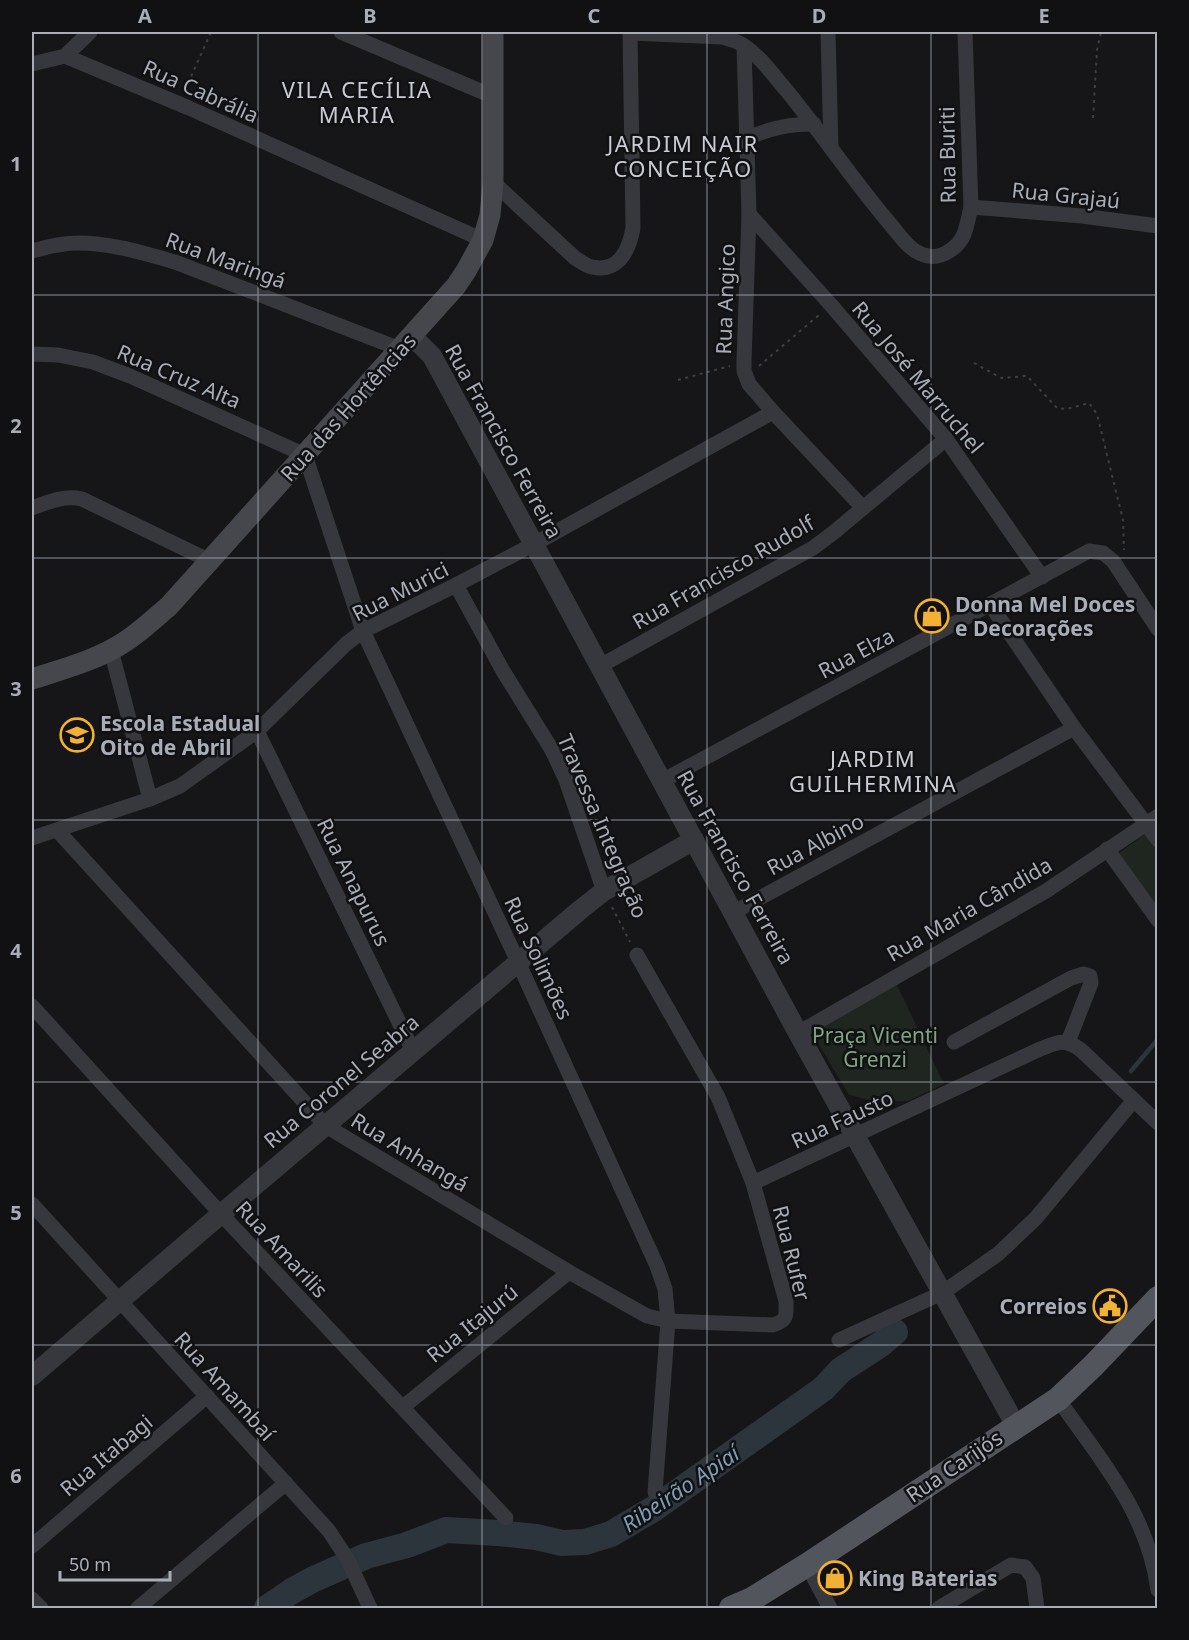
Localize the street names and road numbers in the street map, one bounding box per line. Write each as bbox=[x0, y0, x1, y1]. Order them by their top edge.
street label: Rua Cabrália bbox=[139, 53, 263, 129]
street label: Rua Buriti bbox=[932, 106, 962, 204]
street label: Rua Grajaú bbox=[1010, 175, 1122, 215]
street label: Rua Maringá bbox=[162, 225, 290, 295]
street label: Rua Angico bbox=[709, 243, 741, 355]
street label: Rua José Marruchel bbox=[846, 295, 990, 459]
street label: Rua das Hortências bbox=[274, 327, 422, 487]
street label: Rua Cruz Alta bbox=[113, 337, 245, 415]
street label: Rua Francisco Ferreira bbox=[439, 339, 569, 543]
street label: Rua Francisco Rudolf bbox=[627, 508, 820, 635]
street label: Rua Murici bbox=[347, 555, 453, 627]
street label: Rua Elza bbox=[813, 621, 899, 685]
street label: Travessa Integração bbox=[552, 730, 654, 922]
street label: Rua Francisco Ferreira bbox=[671, 765, 801, 969]
street label: Rua Albino bbox=[762, 807, 868, 881]
street label: Rua Anapurus bbox=[311, 813, 397, 951]
street label: Rua Maria Cândida bbox=[881, 850, 1057, 968]
street label: Rua Solimões bbox=[498, 892, 580, 1024]
street label: Rua Coronel Seabra bbox=[258, 1008, 424, 1154]
street label: Rua Fausto bbox=[787, 1083, 897, 1155]
street label: Rua Anhangá bbox=[346, 1106, 474, 1198]
street label: Rua Amarilis bbox=[230, 1194, 334, 1304]
street label: Rua Rufer bbox=[767, 1203, 817, 1304]
street label: Rua Itajurú bbox=[421, 1278, 523, 1368]
street label: Rua Amambaí bbox=[168, 1325, 282, 1447]
street label: Rua Itabagi bbox=[54, 1408, 158, 1502]
street label: Rua Carijós bbox=[900, 1423, 1008, 1509]

